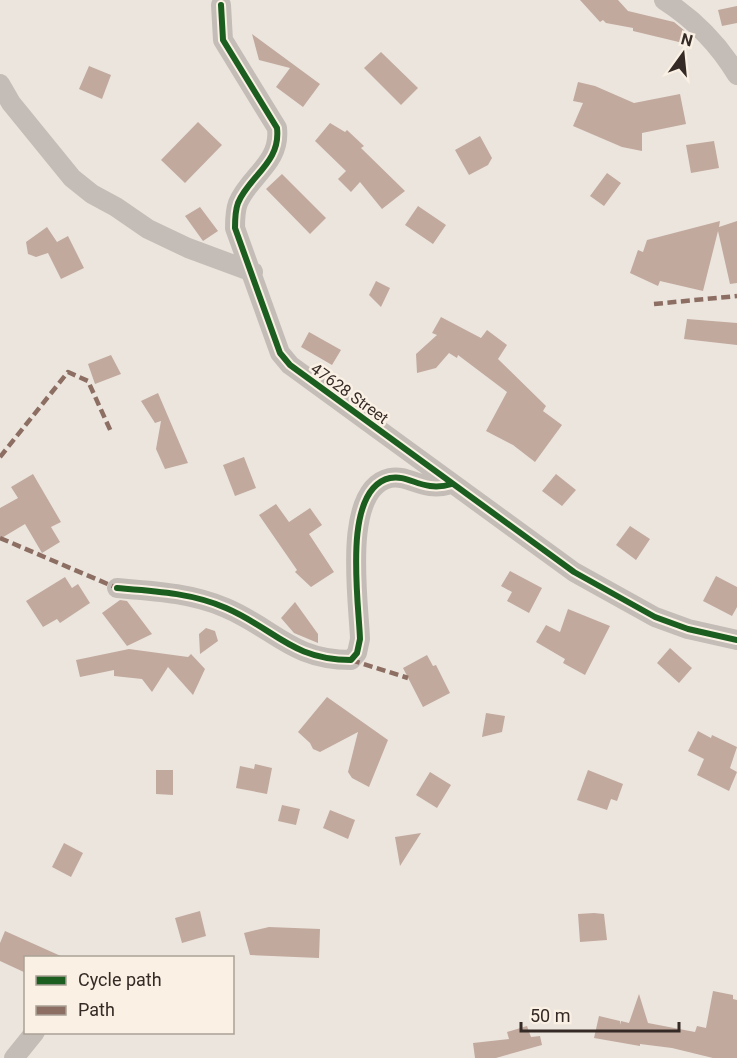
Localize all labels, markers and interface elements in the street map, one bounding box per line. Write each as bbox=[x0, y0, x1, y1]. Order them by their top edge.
north arrow bbox=[653, 24, 713, 84]
text: N bbox=[679, 29, 695, 51]
street label: 47628 Street bbox=[307, 359, 392, 428]
legend bbox=[24, 956, 234, 1034]
text: Cycle path bbox=[78, 969, 162, 990]
scale bar bbox=[521, 995, 678, 1033]
text: Path bbox=[78, 999, 115, 1020]
text: 50 m bbox=[530, 1005, 570, 1026]

